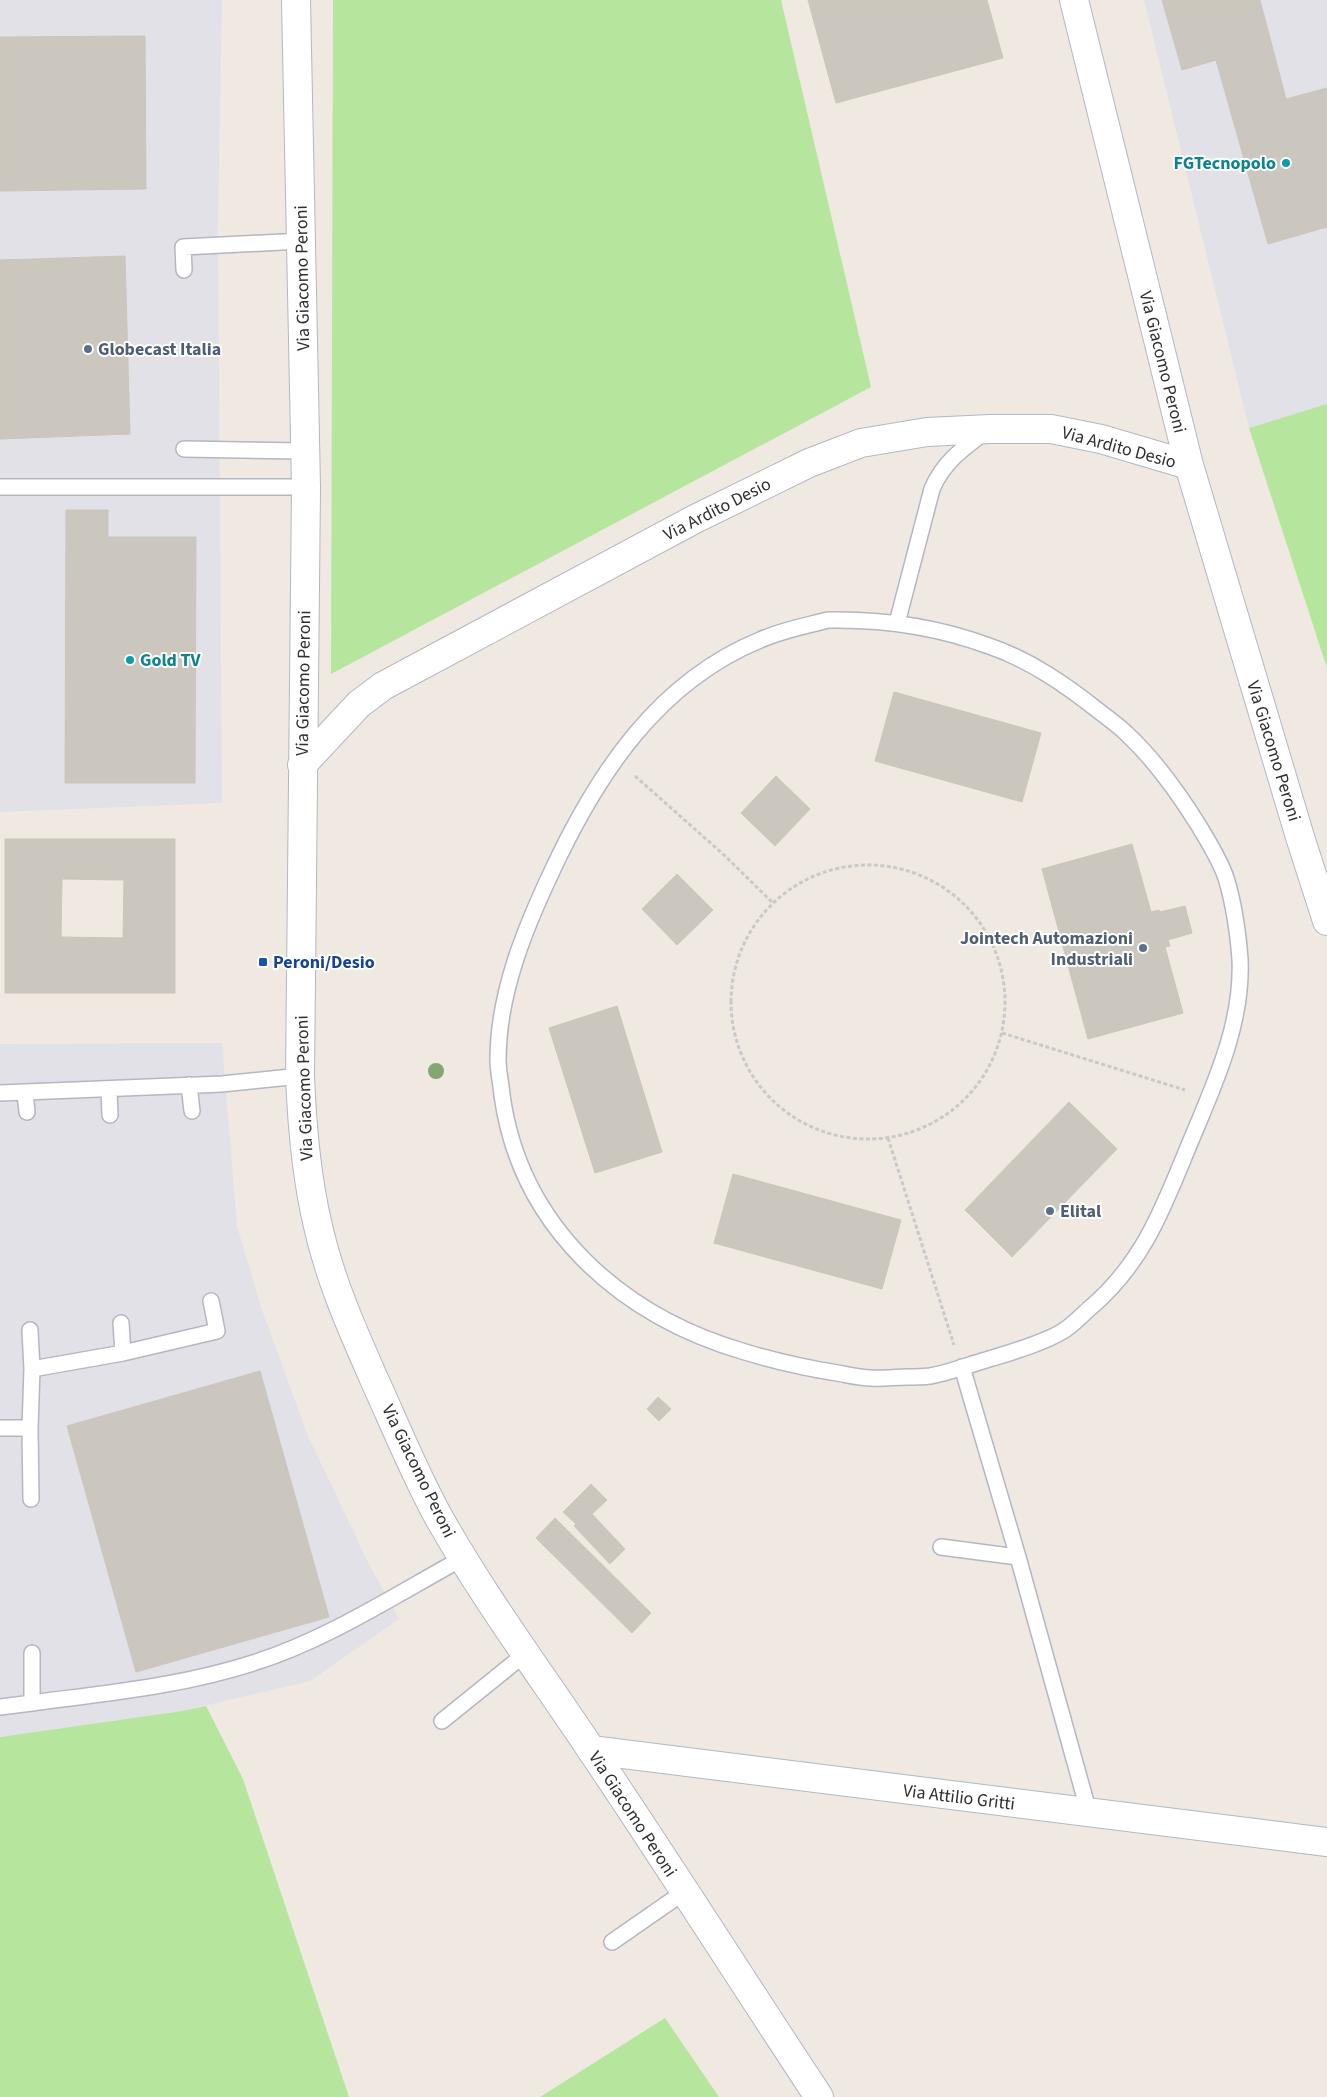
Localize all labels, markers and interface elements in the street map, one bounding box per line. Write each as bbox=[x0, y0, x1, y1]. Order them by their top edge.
place label: FGTecnopolo bbox=[1174, 151, 1276, 176]
marker: FGTecnopolo bbox=[1280, 157, 1292, 169]
street label: Via Giacomo Peroni bbox=[289, 205, 316, 351]
street label: Via Giacomo Peroni bbox=[1133, 288, 1192, 436]
place label: Globecast Italia bbox=[98, 337, 221, 362]
marker: Globecast Italia bbox=[82, 343, 94, 355]
street label: Via Ardito Desio bbox=[1059, 420, 1179, 475]
street label: Via Ardito Desio bbox=[659, 472, 775, 547]
street label: Via Giacomo Peroni bbox=[290, 610, 317, 756]
place label: Gold TV bbox=[140, 648, 202, 673]
marker: Gold TV bbox=[124, 654, 136, 666]
street label: Via Giacomo Peroni bbox=[1240, 678, 1307, 824]
place label: Jointech Automazioni Industriali bbox=[960, 926, 1133, 972]
marker: Jointech Automazioni Industriali bbox=[1137, 942, 1149, 954]
place label: Peroni/Desio bbox=[273, 950, 375, 975]
marker: Peroni/Desio bbox=[257, 956, 269, 968]
street label: Via Giacomo Peroni bbox=[289, 1015, 320, 1161]
place label: Elital bbox=[1060, 1199, 1101, 1224]
marker: Elital bbox=[1044, 1205, 1056, 1217]
street label: Via Giacomo Peroni bbox=[375, 1400, 462, 1542]
street label: Via Giacomo Peroni bbox=[582, 1746, 683, 1882]
street label: Via Attilio Gritti bbox=[902, 1778, 1016, 1817]

